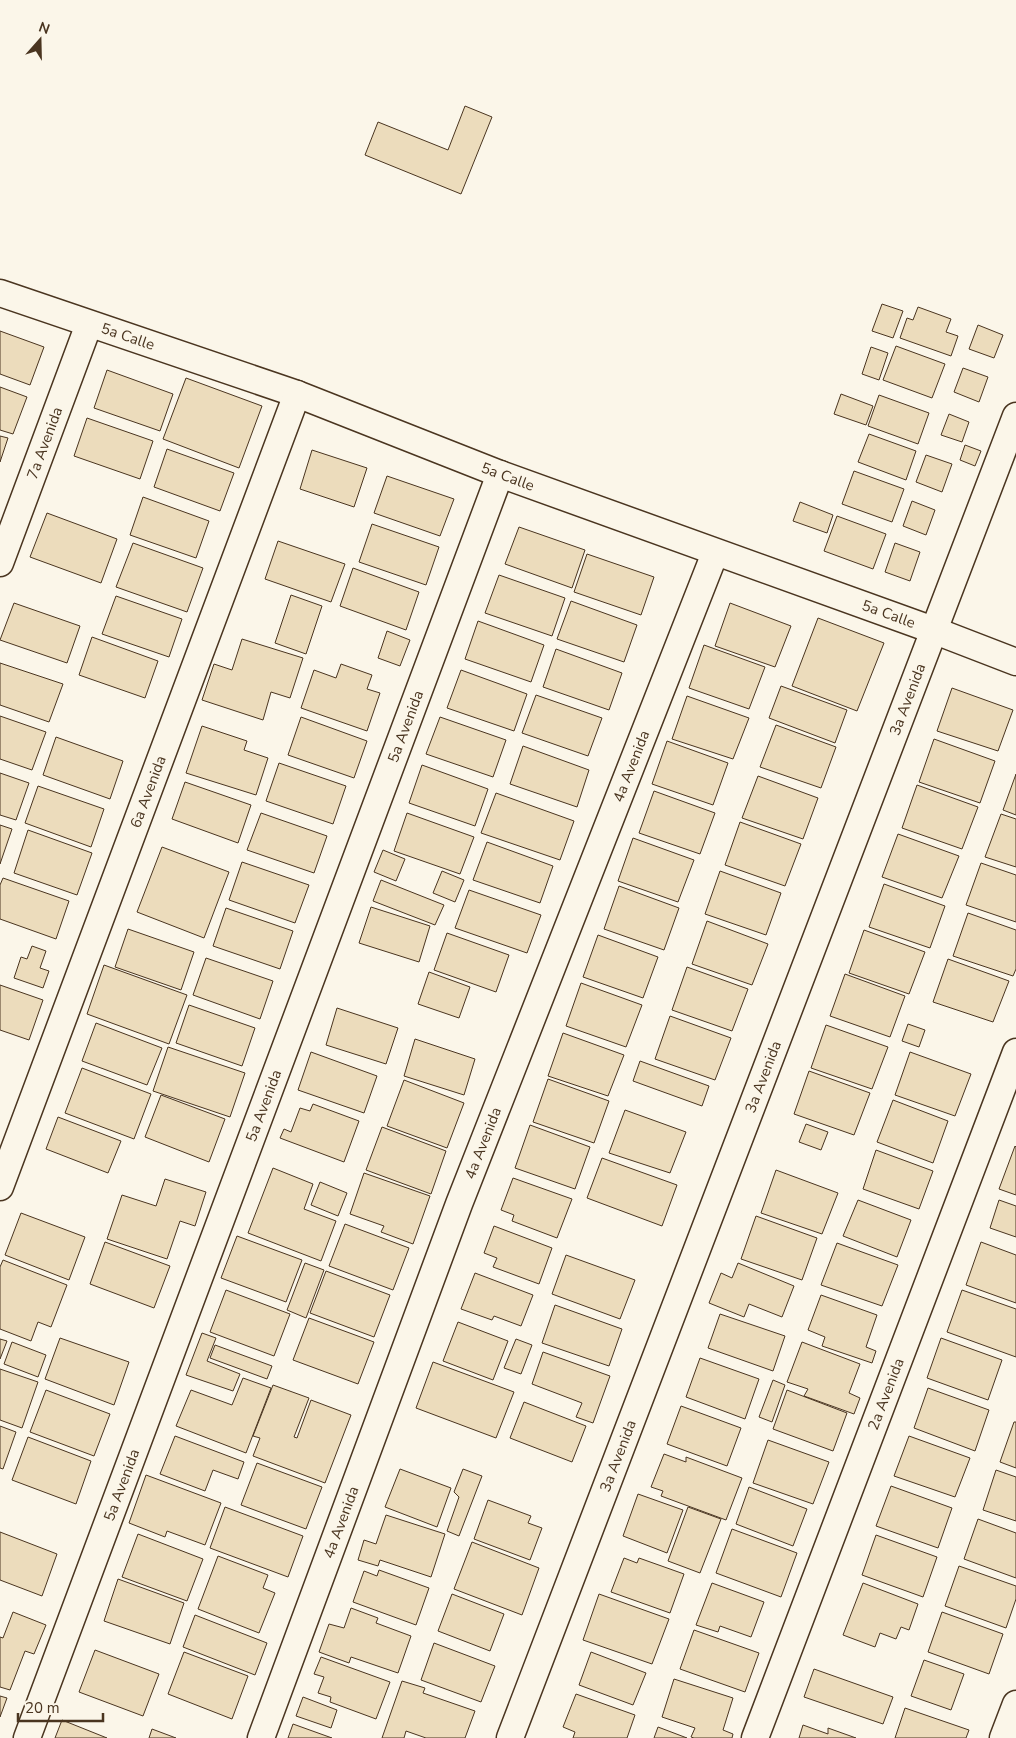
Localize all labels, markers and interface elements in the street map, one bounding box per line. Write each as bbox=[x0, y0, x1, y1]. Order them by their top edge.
north arrow bbox=[15, 15, 65, 65]
text: N bbox=[36, 18, 52, 39]
street label: 5a Calle bbox=[98, 318, 157, 355]
street label: 7a Avenida bbox=[22, 404, 67, 482]
street label: 5a Calle bbox=[478, 458, 537, 496]
street label: 5a Calle bbox=[859, 595, 918, 633]
street label: 3a Avenida bbox=[885, 661, 930, 738]
street label: 5a Avenida bbox=[383, 688, 428, 765]
street label: 4a Avenida bbox=[608, 727, 654, 805]
street label: 6a Avenida bbox=[125, 753, 171, 831]
street label: 3a Avenida bbox=[740, 1038, 786, 1116]
street label: 5a Avenida bbox=[241, 1067, 286, 1145]
street label: 4a Avenida bbox=[460, 1104, 506, 1182]
street label: 2a Avenida bbox=[863, 1355, 909, 1433]
street label: 3a Avenida bbox=[595, 1417, 641, 1495]
street label: 5a Avenida bbox=[99, 1446, 144, 1524]
street label: 4a Avenida bbox=[318, 1483, 363, 1561]
scale bar bbox=[18, 1690, 102, 1722]
text: 20 m bbox=[25, 1698, 60, 1718]

